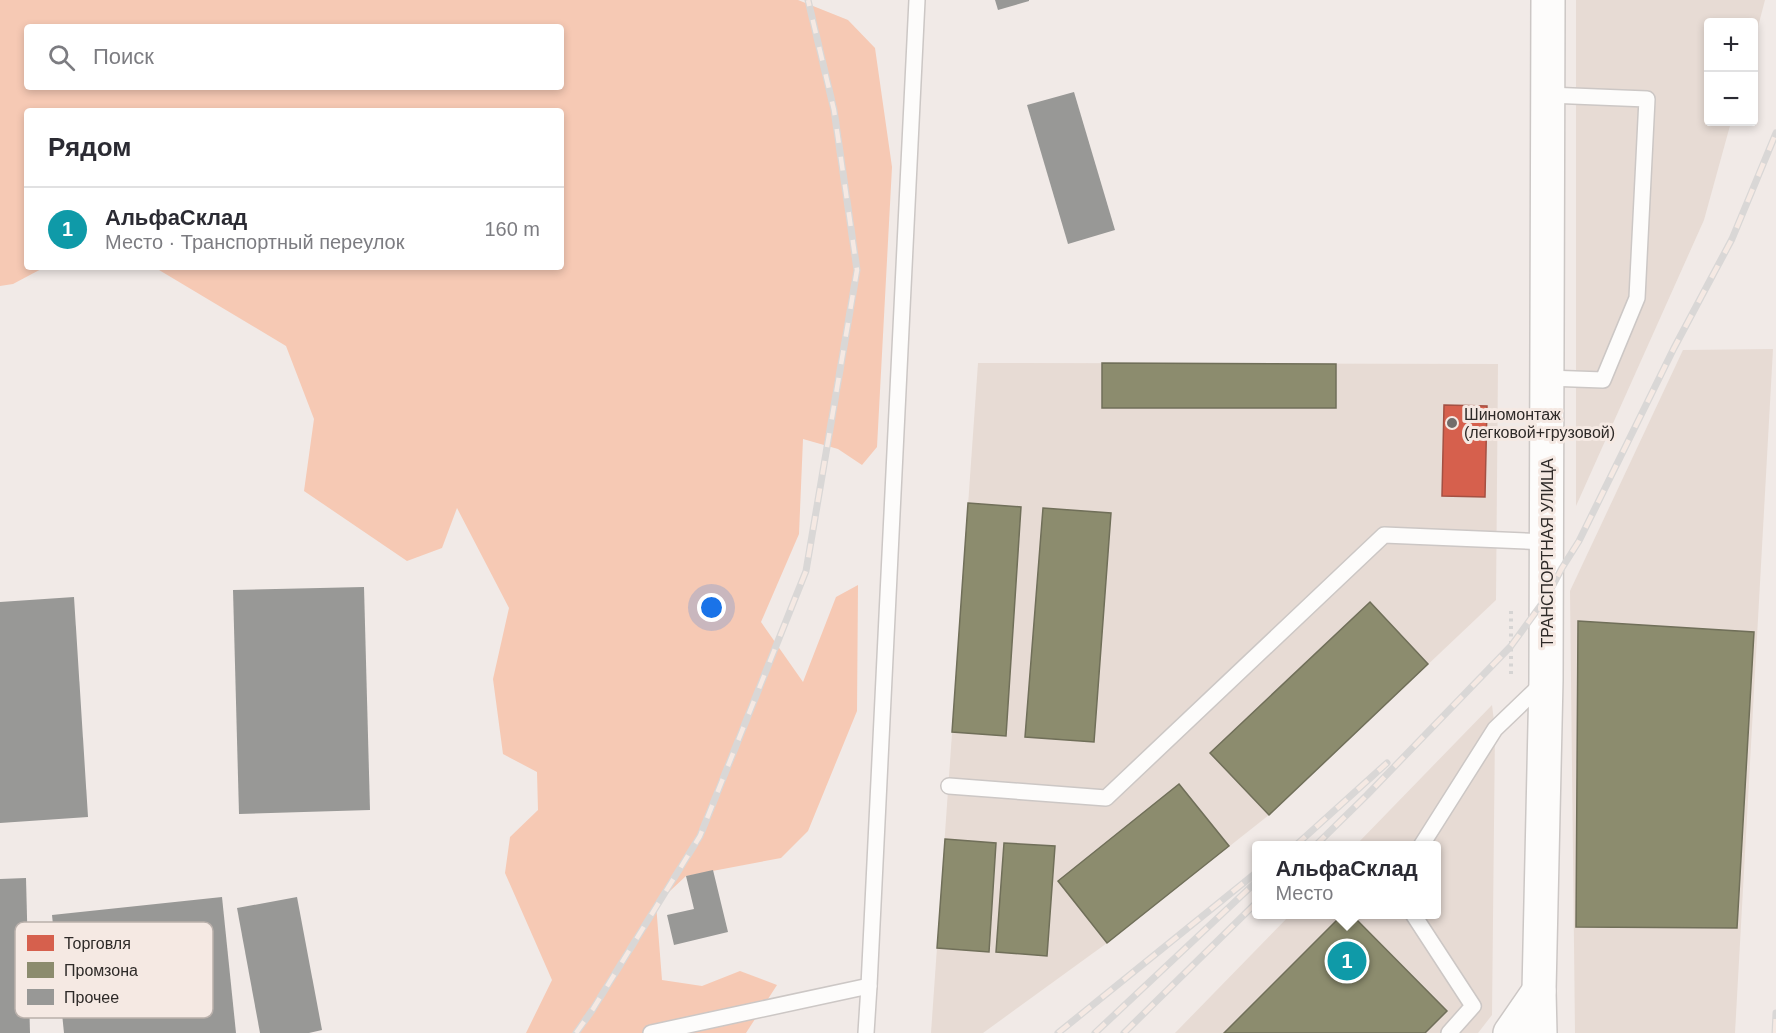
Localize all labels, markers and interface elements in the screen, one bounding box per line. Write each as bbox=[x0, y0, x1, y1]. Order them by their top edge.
map controls bbox=[1704, 18, 1758, 126]
button: + bbox=[1704, 18, 1758, 72]
search box bbox=[24, 24, 564, 90]
icon: search bbox=[45, 41, 78, 74]
text: Поиск bbox=[93, 44, 154, 69]
button: − bbox=[1704, 72, 1758, 126]
text: Рядом bbox=[48, 132, 131, 162]
text: АльфаСклад bbox=[105, 205, 247, 230]
text: 1 bbox=[62, 218, 73, 240]
text: 160 m bbox=[484, 218, 540, 240]
text: Место · Транспортный переулок bbox=[105, 231, 404, 253]
place label: Шиномонтаж (легковой+грузовой) bbox=[1464, 406, 1615, 441]
marker: Шиномонтаж (легковой+грузовой) bbox=[1445, 416, 1459, 430]
street label: ТРАНСПОРТНАЯ УЛИЦА bbox=[1539, 458, 1556, 648]
your location bbox=[697, 593, 726, 622]
popup bbox=[1252, 841, 1441, 919]
text: АльфаСклад bbox=[1275, 856, 1418, 881]
text: Место bbox=[1275, 882, 1333, 904]
legend bbox=[15, 922, 213, 1018]
text: Торговля bbox=[64, 935, 131, 952]
pin: 1 bbox=[1328, 938, 1366, 984]
text: Промзона bbox=[64, 962, 138, 979]
text: Прочее bbox=[64, 989, 119, 1006]

